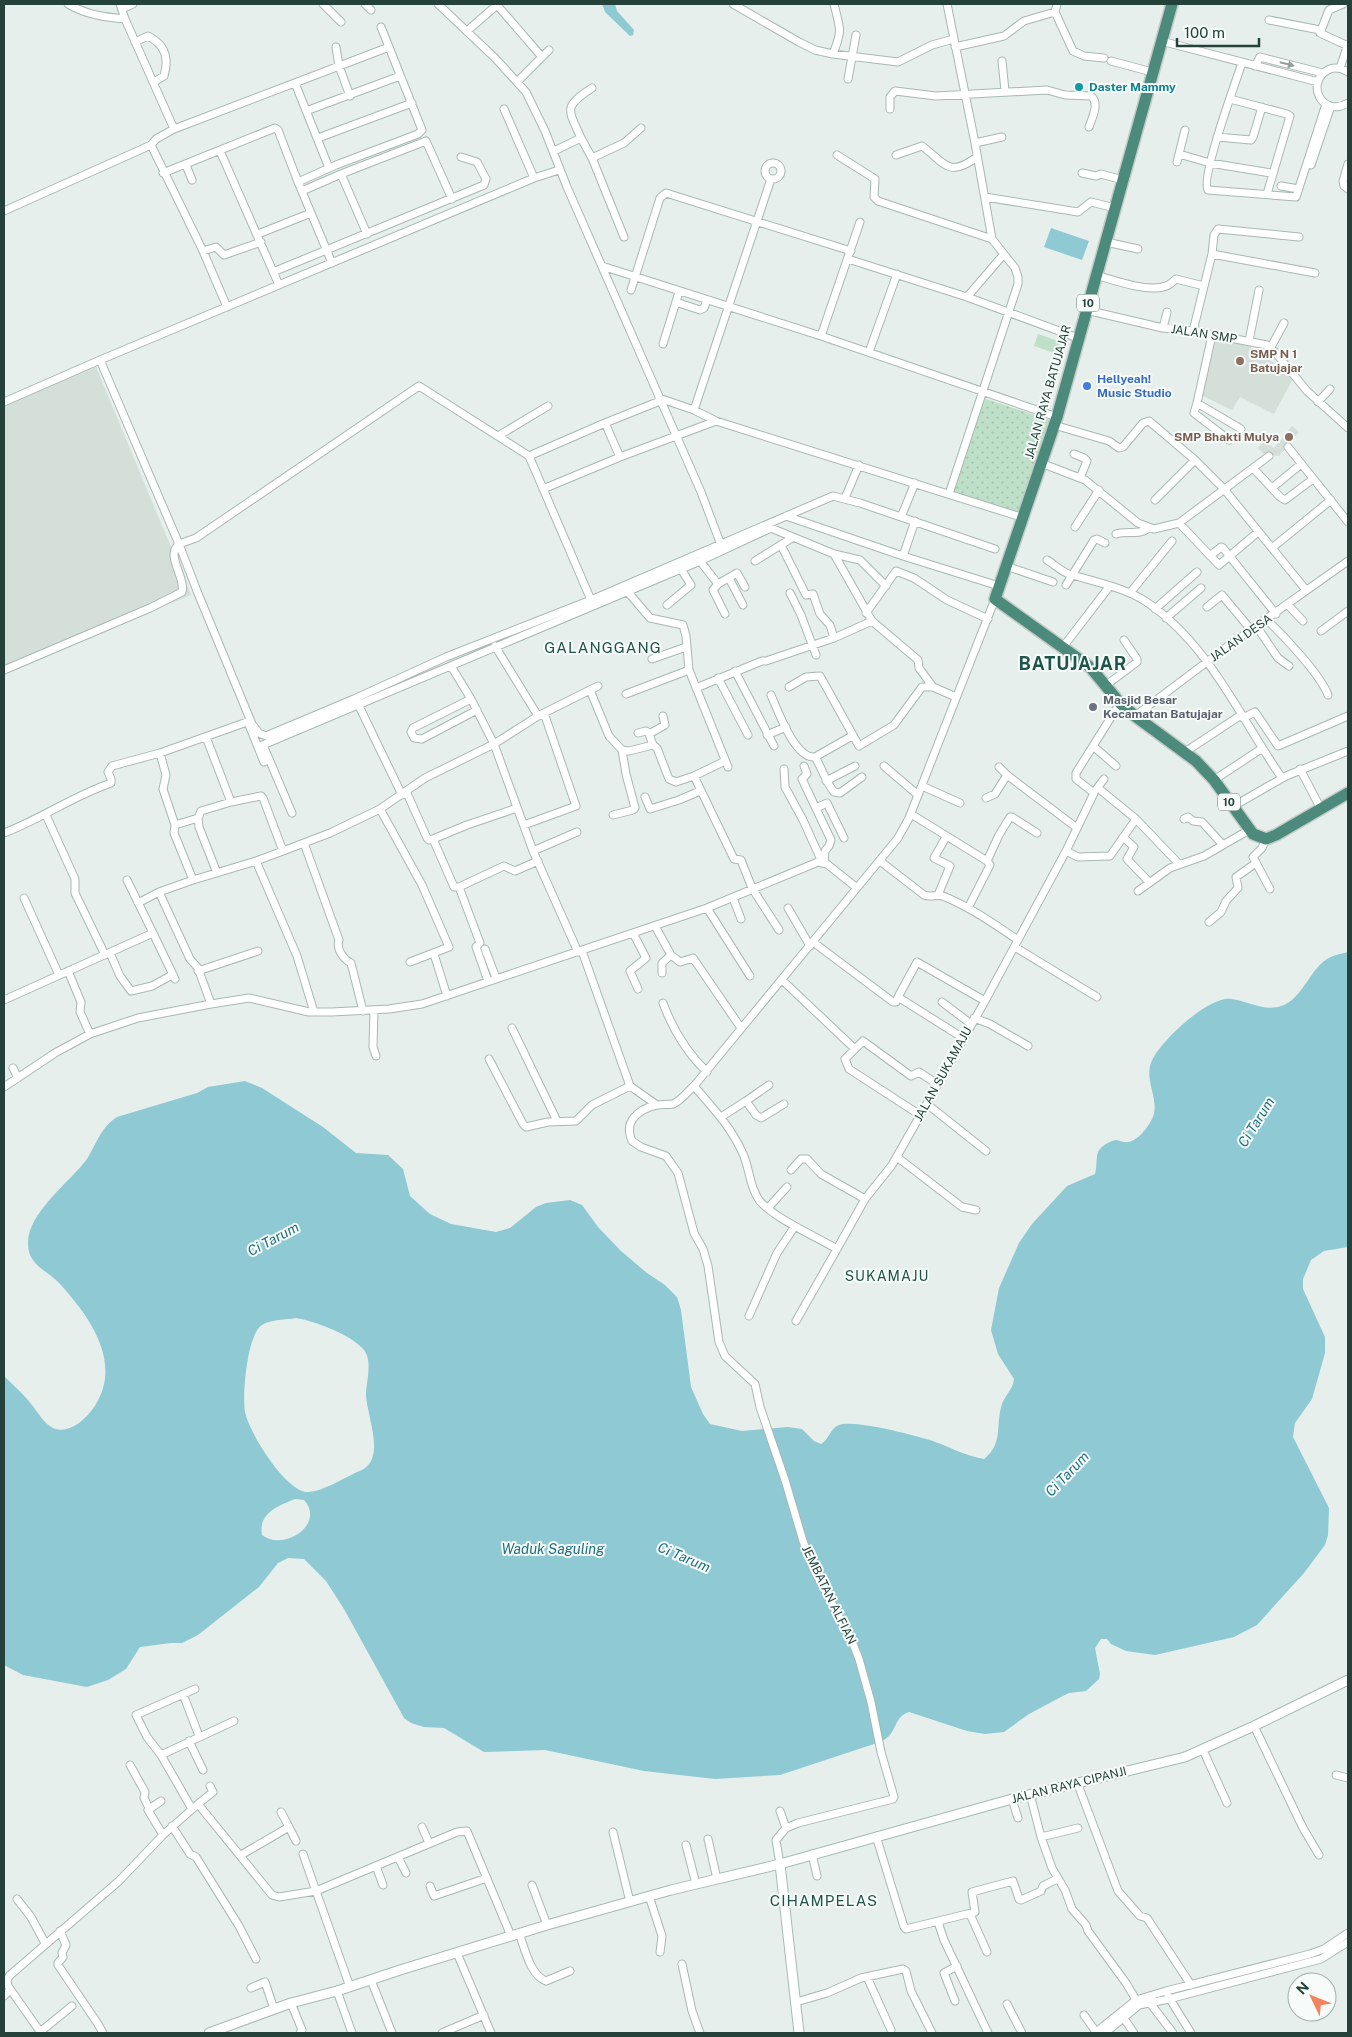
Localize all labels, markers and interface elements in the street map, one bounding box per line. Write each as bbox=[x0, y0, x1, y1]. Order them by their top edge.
scale bar bbox=[1177, 15, 1260, 47]
text: 100 m bbox=[1184, 24, 1225, 41]
one-way arrow bbox=[1279, 60, 1294, 68]
place label: Daster Mammy bbox=[1089, 80, 1176, 94]
marker: Daster Mammy bbox=[1073, 81, 1085, 93]
road number: 10 bbox=[1077, 294, 1099, 312]
street label: JALAN SMP bbox=[1170, 322, 1238, 346]
street label: JALAN RAYA BATUJAJAR bbox=[1022, 323, 1074, 461]
place label: SMP N 1 Batujajar bbox=[1250, 347, 1302, 375]
marker: SMP N 1 Batujajar bbox=[1234, 355, 1246, 367]
place label: Hellyeah! Music Studio bbox=[1097, 372, 1172, 400]
marker: Hellyeah! Music Studio bbox=[1081, 380, 1093, 392]
place label: SMP Bhakti Mulya bbox=[1174, 430, 1279, 444]
marker: SMP Bhakti Mulya bbox=[1283, 431, 1295, 443]
street label: JALAN DESA bbox=[1207, 611, 1275, 665]
district label: GALANGGANG bbox=[544, 639, 662, 656]
district label: BATUJAJAR bbox=[1019, 653, 1127, 674]
place label: Masjid Besar Kecamatan Batujajar bbox=[1103, 693, 1223, 721]
marker: Masjid Besar Kecamatan Batujajar bbox=[1087, 701, 1099, 713]
road number: 10 bbox=[1218, 794, 1240, 810]
street label: JALAN SUKAMAJU bbox=[911, 1024, 975, 1124]
water label: Ci Tarum bbox=[1234, 1094, 1278, 1150]
water label: Ci Tarum bbox=[245, 1219, 301, 1259]
district label: SUKAMAJU bbox=[845, 1268, 929, 1284]
water label: Ci Tarum bbox=[1042, 1448, 1092, 1500]
water label: Ci Tarum bbox=[655, 1539, 713, 1575]
water label: Waduk Saguling bbox=[502, 1541, 605, 1557]
street label: JEMBATAN ALFIAN bbox=[799, 1543, 859, 1647]
street label: JALAN RAYA CIPANJI bbox=[1010, 1764, 1128, 1806]
district label: CIHAMPELAS bbox=[770, 1892, 878, 1909]
north arrow bbox=[1287, 1972, 1337, 2022]
text: N bbox=[1293, 1979, 1312, 1998]

